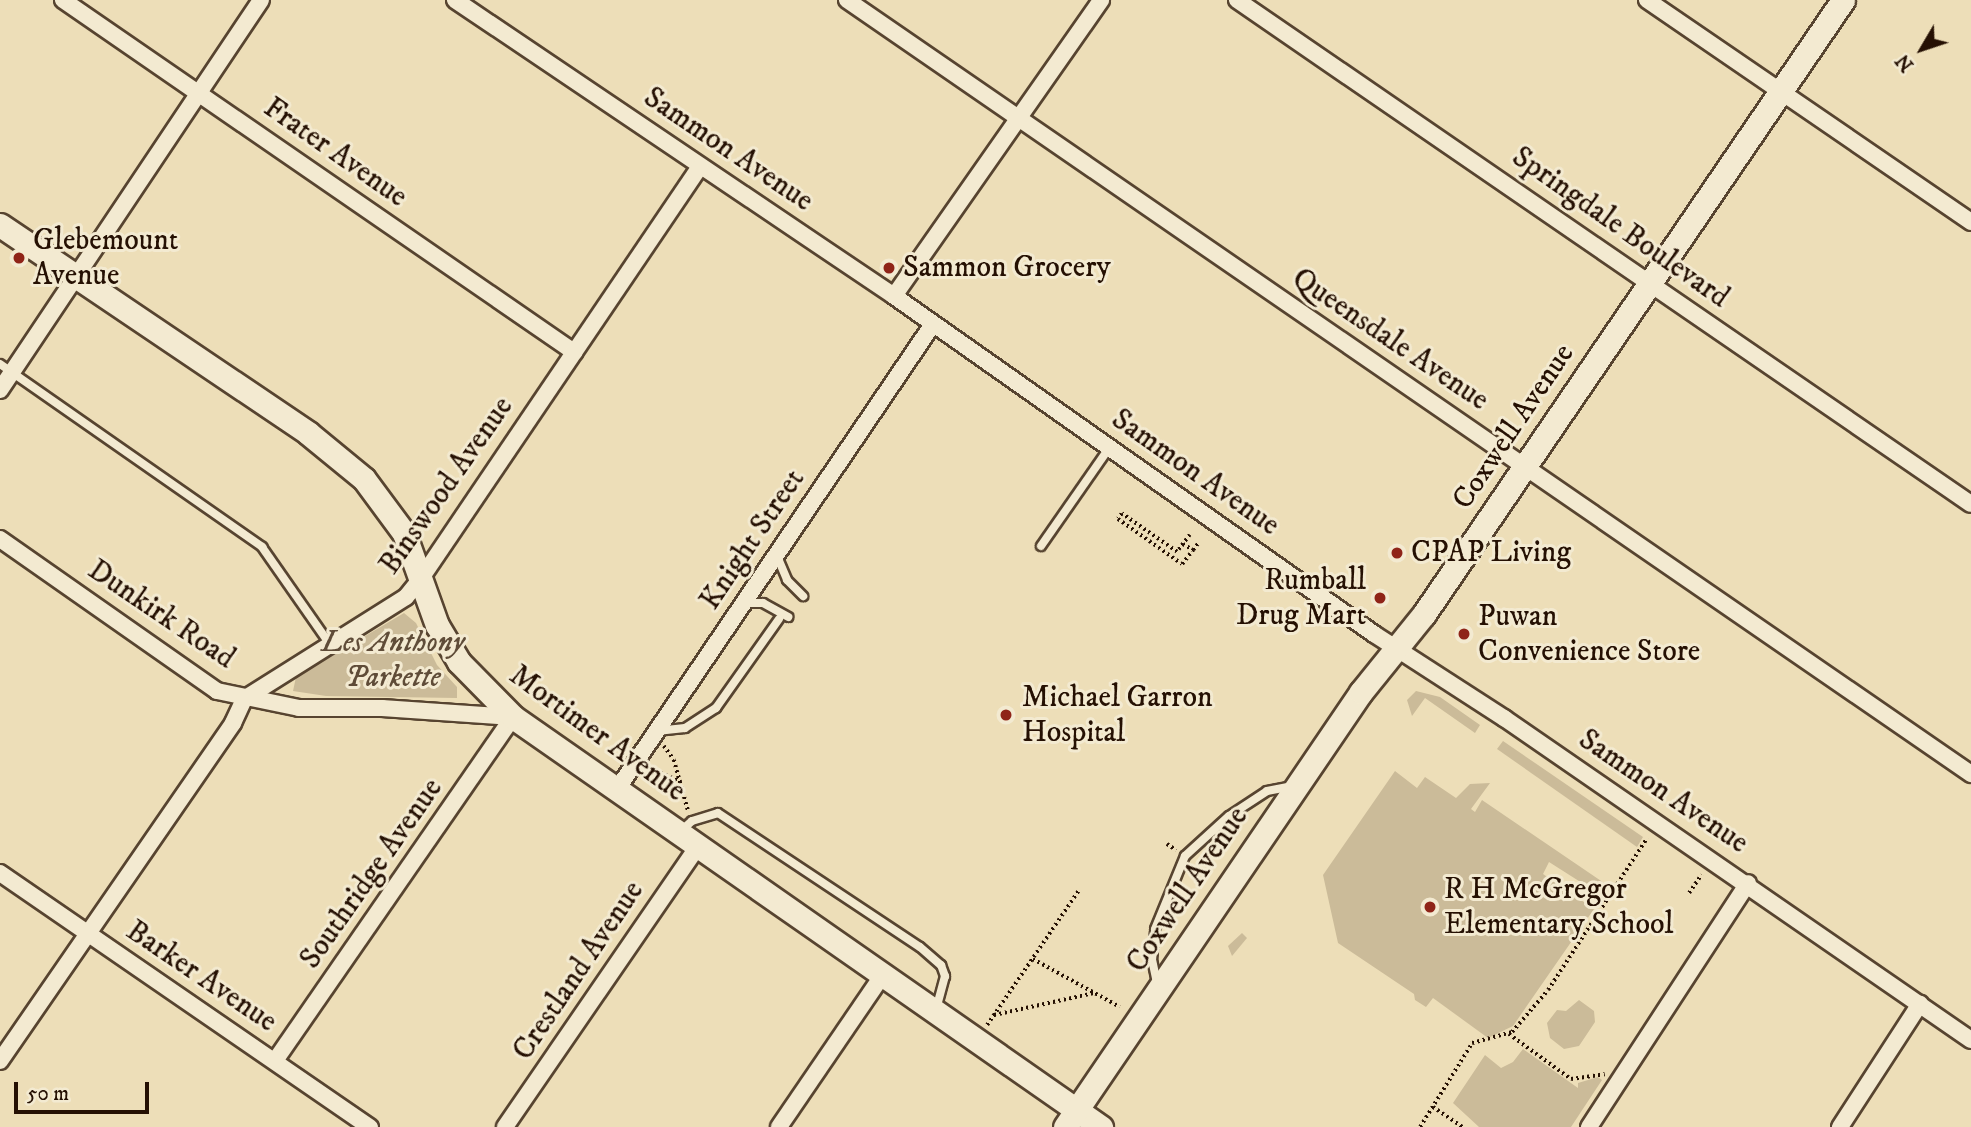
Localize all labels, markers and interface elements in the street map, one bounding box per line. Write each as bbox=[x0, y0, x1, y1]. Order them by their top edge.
north arrow bbox=[1887, 14, 1957, 84]
text: N bbox=[1891, 49, 1919, 76]
street label: Sammon Avenue bbox=[636, 80, 820, 220]
street label: Frater Avenue bbox=[256, 90, 414, 216]
street label: Springdale Boulevard bbox=[1505, 140, 1735, 316]
place label: Glebemount Avenue bbox=[33, 223, 178, 294]
marker: Glebemount Avenue bbox=[11, 250, 27, 266]
place label: Sammon Grocery bbox=[903, 250, 1111, 286]
marker: Sammon Grocery bbox=[881, 260, 897, 276]
street label: Queensdale Avenue bbox=[1285, 261, 1495, 419]
street label: Coxwell Avenue bbox=[1445, 337, 1583, 517]
street label: Binswood Avenue bbox=[372, 390, 522, 582]
street label: Sammon Avenue bbox=[1104, 402, 1286, 544]
street label: Knight Street bbox=[693, 463, 813, 617]
place label: CPAP Living bbox=[1411, 535, 1571, 571]
marker: CPAP Living bbox=[1389, 545, 1405, 561]
street label: Dunkirk Road bbox=[81, 553, 241, 677]
place label: Rumball Drug Mart bbox=[1236, 563, 1366, 634]
marker: Rumball Drug Mart bbox=[1372, 590, 1388, 606]
place label: Puwan Convenience Store bbox=[1478, 599, 1700, 670]
park label: Les Anthony Parkette bbox=[321, 625, 465, 696]
marker: Puwan Convenience Store bbox=[1456, 626, 1472, 642]
street label: Mortimer Avenue bbox=[502, 658, 692, 810]
place label: Michael Garron Hospital bbox=[1022, 680, 1213, 750]
marker: Michael Garron Hospital bbox=[996, 705, 1016, 725]
street label: Sammon Avenue bbox=[1571, 722, 1755, 862]
street label: Southridge Avenue bbox=[293, 772, 451, 976]
street label: Coxwell Avenue bbox=[1119, 800, 1257, 980]
place label: R H McGregor Elementary School bbox=[1444, 872, 1673, 942]
street label: Crestland Avenue bbox=[506, 875, 652, 1067]
marker: R H McGregor Elementary School bbox=[1422, 899, 1438, 915]
street label: Barker Avenue bbox=[119, 913, 283, 1041]
scale bar bbox=[18, 1068, 152, 1112]
text: 50 m bbox=[27, 1081, 69, 1107]

